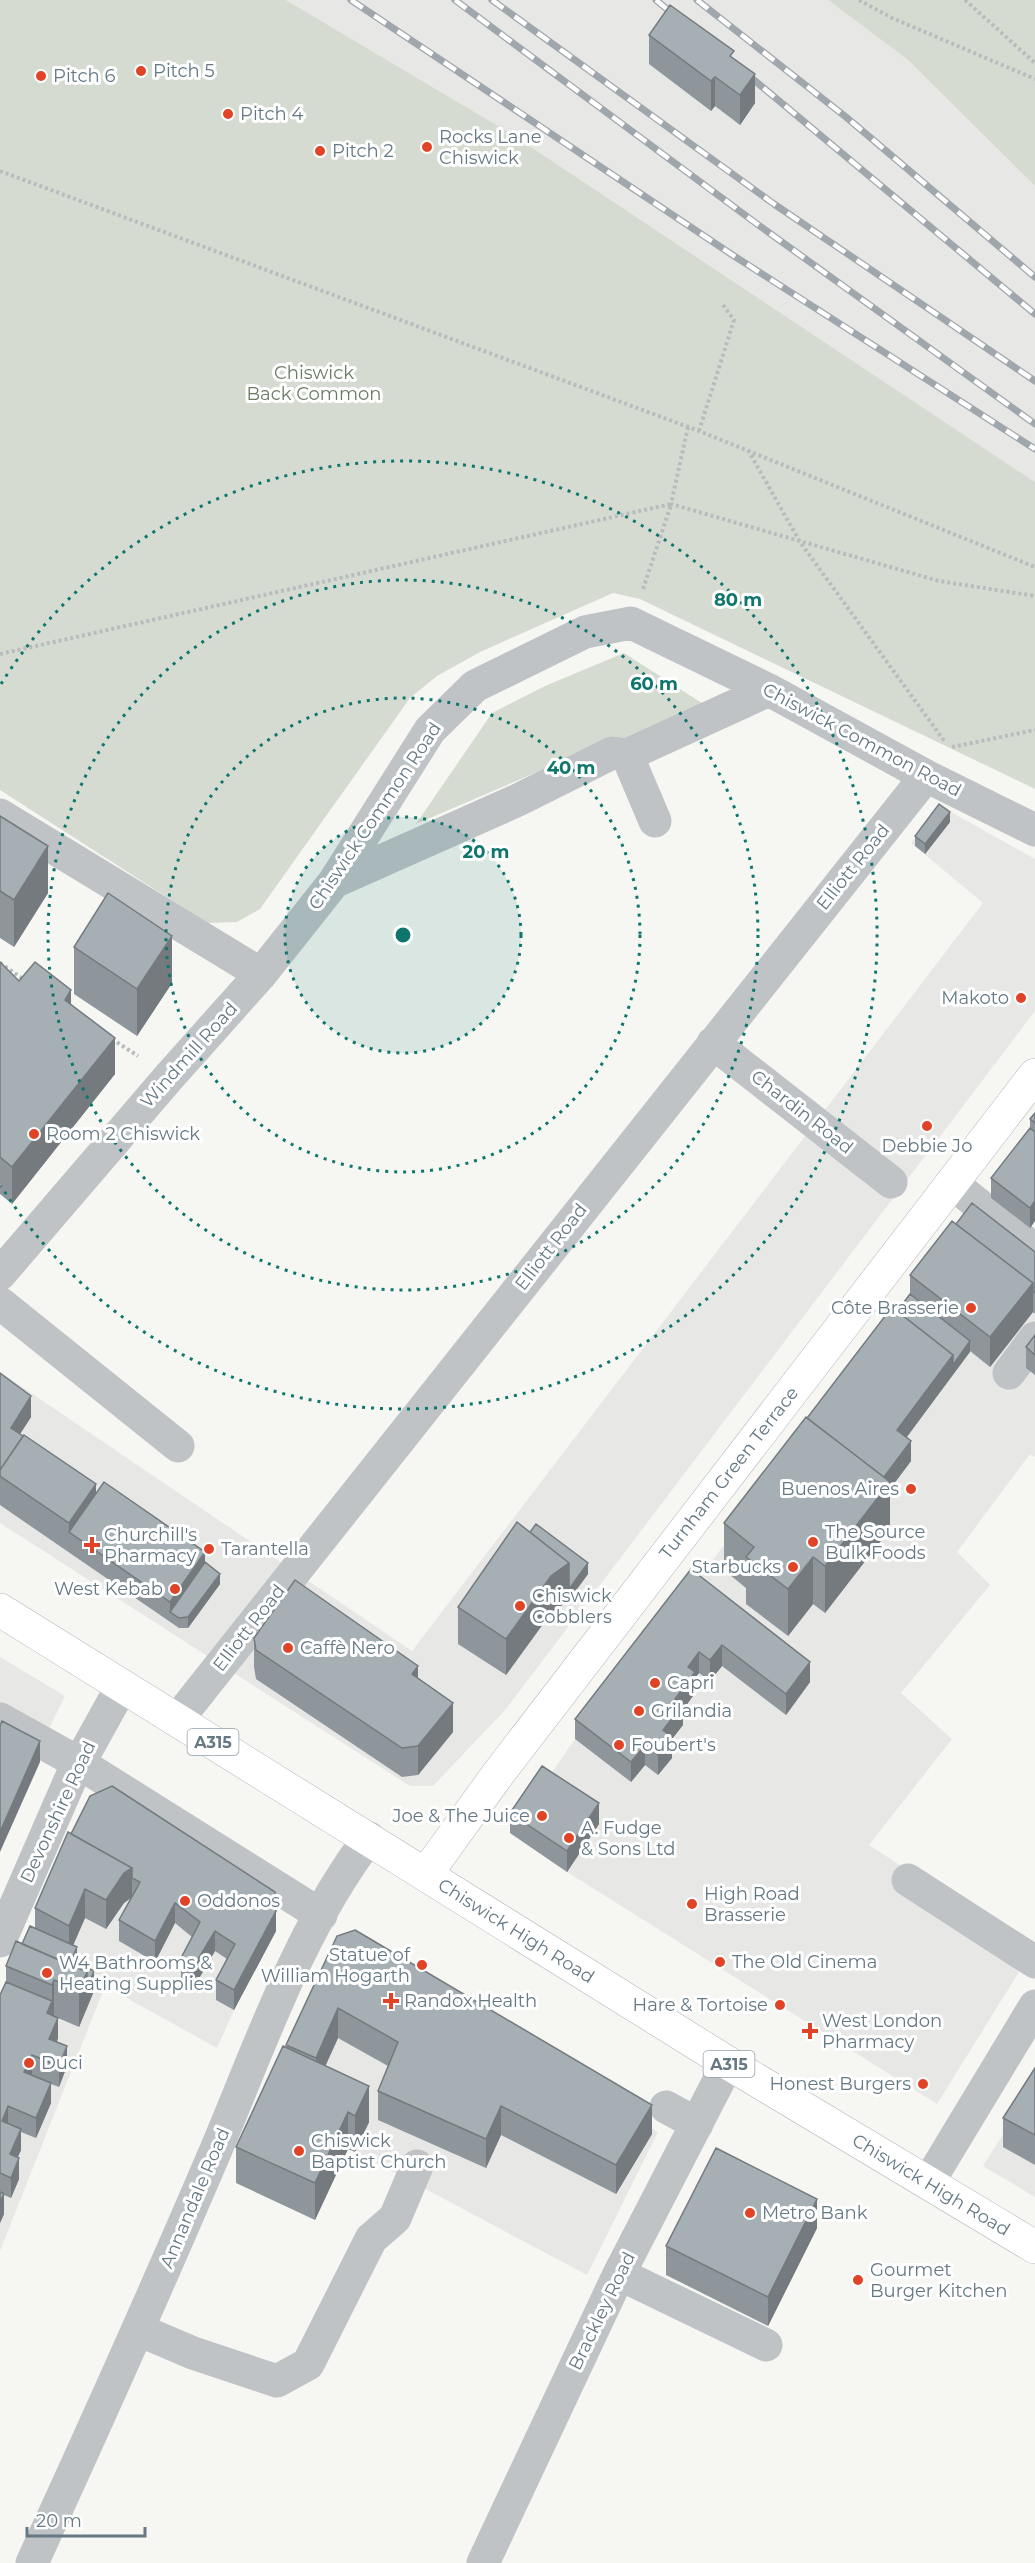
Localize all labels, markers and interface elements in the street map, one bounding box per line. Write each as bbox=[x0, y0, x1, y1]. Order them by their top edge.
place label: Pitch 5 bbox=[153, 60, 215, 82]
marker: Pitch 5 bbox=[134, 64, 148, 78]
place label: Pitch 6 bbox=[53, 65, 115, 87]
marker: Pitch 6 bbox=[34, 69, 48, 83]
place label: Pitch 4 bbox=[240, 103, 303, 125]
marker: Pitch 4 bbox=[221, 107, 235, 121]
place label: Rocks Lane Chiswick bbox=[439, 126, 542, 169]
place label: Pitch 2 bbox=[332, 140, 394, 162]
marker: Rocks Lane Chiswick bbox=[420, 140, 434, 154]
marker: Pitch 2 bbox=[313, 144, 327, 158]
park label: Chiswick Back Common bbox=[247, 362, 381, 405]
text: 80 m bbox=[714, 589, 762, 611]
text: 60 m bbox=[630, 673, 678, 695]
street label: Chiswick Common Road bbox=[759, 678, 965, 802]
street label: Chiswick Common Road bbox=[304, 718, 446, 914]
text: 40 m bbox=[547, 757, 595, 779]
street label: Elliott Road bbox=[812, 820, 894, 914]
text: 20 m bbox=[463, 841, 509, 863]
centre of rings bbox=[393, 925, 413, 945]
place label: Makoto bbox=[941, 987, 1009, 1009]
marker: Makoto bbox=[1014, 991, 1028, 1005]
street label: Windmill Road bbox=[136, 998, 242, 1112]
street label: Chardin Road bbox=[747, 1065, 857, 1159]
marker: Debbie Jo bbox=[920, 1119, 934, 1133]
place label: Room 2 Chiswick bbox=[46, 1123, 200, 1145]
marker: Room 2 Chiswick bbox=[27, 1127, 41, 1141]
place label: Debbie Jo bbox=[882, 1135, 972, 1157]
street label: Elliott Road bbox=[510, 1199, 592, 1295]
place label: Côte Brasserie bbox=[831, 1297, 959, 1319]
marker: Côte Brasserie bbox=[964, 1301, 978, 1315]
street label: Turnham Green Terrace bbox=[655, 1382, 803, 1564]
place label: Buenos Aires bbox=[781, 1478, 899, 1500]
marker: Buenos Aires bbox=[904, 1482, 918, 1496]
place label: The Source Bulk Foods bbox=[825, 1521, 926, 1564]
place label: Churchill's Pharmacy bbox=[104, 1524, 197, 1567]
marker: The Source Bulk Foods bbox=[806, 1535, 820, 1549]
marker: Churchill's Pharmacy bbox=[85, 1538, 99, 1552]
place label: Tarantella bbox=[221, 1538, 309, 1560]
marker: Tarantella bbox=[202, 1542, 216, 1556]
place label: Starbucks bbox=[692, 1556, 781, 1578]
marker: Starbucks bbox=[786, 1560, 800, 1574]
place label: West Kebab bbox=[54, 1578, 163, 1600]
street label: Elliott Road bbox=[208, 1580, 290, 1676]
marker: West Kebab bbox=[168, 1582, 182, 1596]
place label: Chiswick Cobblers bbox=[532, 1585, 612, 1628]
marker: Chiswick Cobblers bbox=[513, 1599, 527, 1613]
place label: Caffè Nero bbox=[300, 1637, 395, 1659]
marker: Caffè Nero bbox=[281, 1641, 295, 1655]
place label: Capri bbox=[667, 1672, 714, 1694]
marker: Capri bbox=[648, 1676, 662, 1690]
place label: Grilandia bbox=[651, 1700, 732, 1722]
marker: Grilandia bbox=[632, 1704, 646, 1718]
road number: A315 bbox=[188, 1729, 238, 1755]
place label: Foubert's bbox=[631, 1734, 716, 1756]
street label: Devonshire Road bbox=[16, 1738, 100, 1886]
marker: Foubert's bbox=[612, 1738, 626, 1752]
place label: Joe & The Juice bbox=[391, 1805, 530, 1827]
marker: Joe & The Juice bbox=[535, 1809, 549, 1823]
place label: A. Fudge & Sons Ltd bbox=[581, 1817, 675, 1860]
marker: A. Fudge & Sons Ltd bbox=[562, 1831, 576, 1845]
street label: Chiswick High Road bbox=[434, 1874, 598, 1988]
place label: High Road Brasserie bbox=[704, 1883, 800, 1926]
place label: Oddonos bbox=[197, 1890, 280, 1912]
marker: Oddonos bbox=[178, 1894, 192, 1908]
marker: High Road Brasserie bbox=[685, 1897, 699, 1911]
place label: Statue of William Hogarth bbox=[261, 1944, 411, 1987]
place label: The Old Cinema bbox=[732, 1951, 877, 1973]
place label: W4 Bathrooms & Heating Supplies bbox=[59, 1952, 213, 1995]
marker: The Old Cinema bbox=[713, 1955, 727, 1969]
marker: Statue of William Hogarth bbox=[415, 1958, 429, 1972]
marker: W4 Bathrooms & Heating Supplies bbox=[40, 1966, 54, 1980]
place label: Randox Health bbox=[404, 1990, 537, 2012]
marker: Randox Health bbox=[382, 1992, 400, 2010]
place label: Hare & Tortoise bbox=[633, 1994, 768, 2016]
marker: Hare & Tortoise bbox=[773, 1998, 787, 2012]
place label: West London Pharmacy bbox=[822, 2010, 942, 2053]
marker: West London Pharmacy bbox=[803, 2024, 817, 2038]
road number: A315 bbox=[704, 2051, 754, 2077]
place label: Duci bbox=[41, 2052, 83, 2074]
marker: Duci bbox=[22, 2056, 36, 2070]
place label: Honest Burgers bbox=[769, 2073, 911, 2095]
marker: Honest Burgers bbox=[916, 2077, 930, 2091]
street label: Annandale Road bbox=[155, 2124, 235, 2272]
street label: Chiswick High Road bbox=[848, 2129, 1014, 2241]
place label: Chiswick Baptist Church bbox=[311, 2130, 447, 2173]
marker: Chiswick Baptist Church bbox=[292, 2144, 306, 2158]
place label: Metro Bank bbox=[762, 2202, 868, 2224]
marker: Metro Bank bbox=[743, 2206, 757, 2220]
street label: Brackley Road bbox=[564, 2248, 640, 2374]
place label: Gourmet Burger Kitchen bbox=[870, 2259, 1007, 2302]
marker: Gourmet Burger Kitchen bbox=[851, 2273, 865, 2287]
scale bar bbox=[27, 2500, 146, 2538]
text: 20 m bbox=[36, 2510, 82, 2532]

